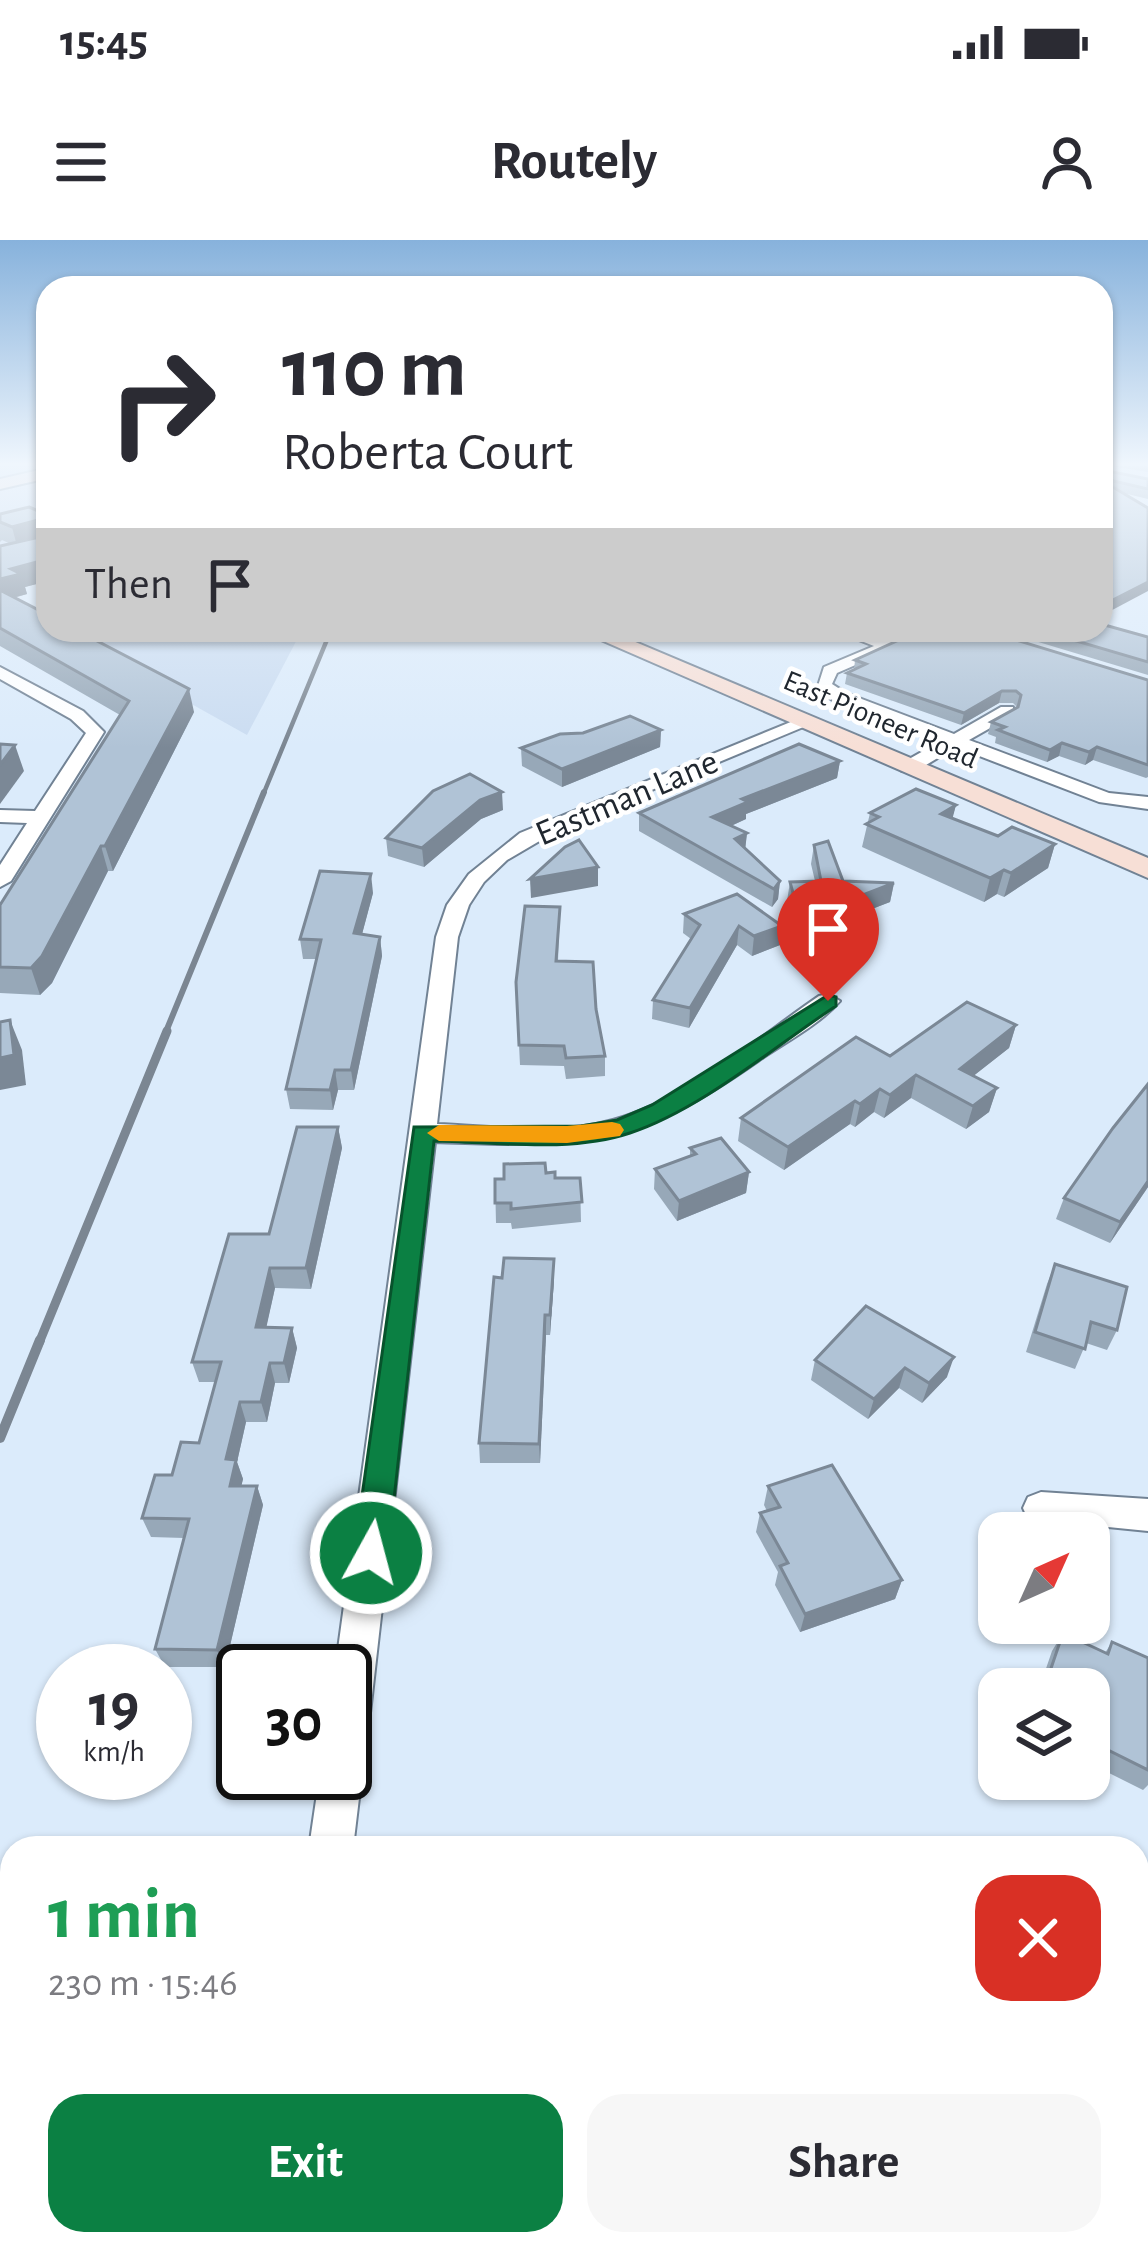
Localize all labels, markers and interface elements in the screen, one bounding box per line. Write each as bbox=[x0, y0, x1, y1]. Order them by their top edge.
text: 15:45 bbox=[60, 19, 148, 64]
icon: menu bbox=[48, 129, 114, 195]
icon: person bbox=[1034, 129, 1100, 195]
text: Routely bbox=[491, 135, 657, 189]
icon: right bbox=[84, 324, 240, 480]
text: 110 m bbox=[282, 328, 467, 412]
text: Roberta Court bbox=[282, 426, 573, 480]
icon: arrive bbox=[197, 552, 263, 618]
text: Then bbox=[84, 562, 173, 607]
street label: East Pioneer Road bbox=[779, 665, 982, 774]
street label: Eastman Lane bbox=[530, 743, 723, 852]
pin bbox=[777, 878, 879, 1001]
icon: arrive bbox=[795, 896, 861, 962]
position arrow bbox=[308, 1490, 434, 1616]
north arrow bbox=[978, 1512, 1110, 1644]
map controls bbox=[978, 1512, 1110, 1800]
speed limit sign: 30 bbox=[216, 1644, 372, 1800]
button: layers bbox=[978, 1668, 1110, 1800]
text: 19 bbox=[89, 1677, 139, 1737]
text: km/h bbox=[83, 1737, 145, 1767]
button: close bbox=[975, 1875, 1101, 2001]
text: 1 min bbox=[48, 1879, 200, 1951]
text: 230 m · 15:46 bbox=[48, 1964, 238, 2003]
button: Exit bbox=[48, 2094, 563, 2232]
button: Share bbox=[587, 2094, 1101, 2232]

